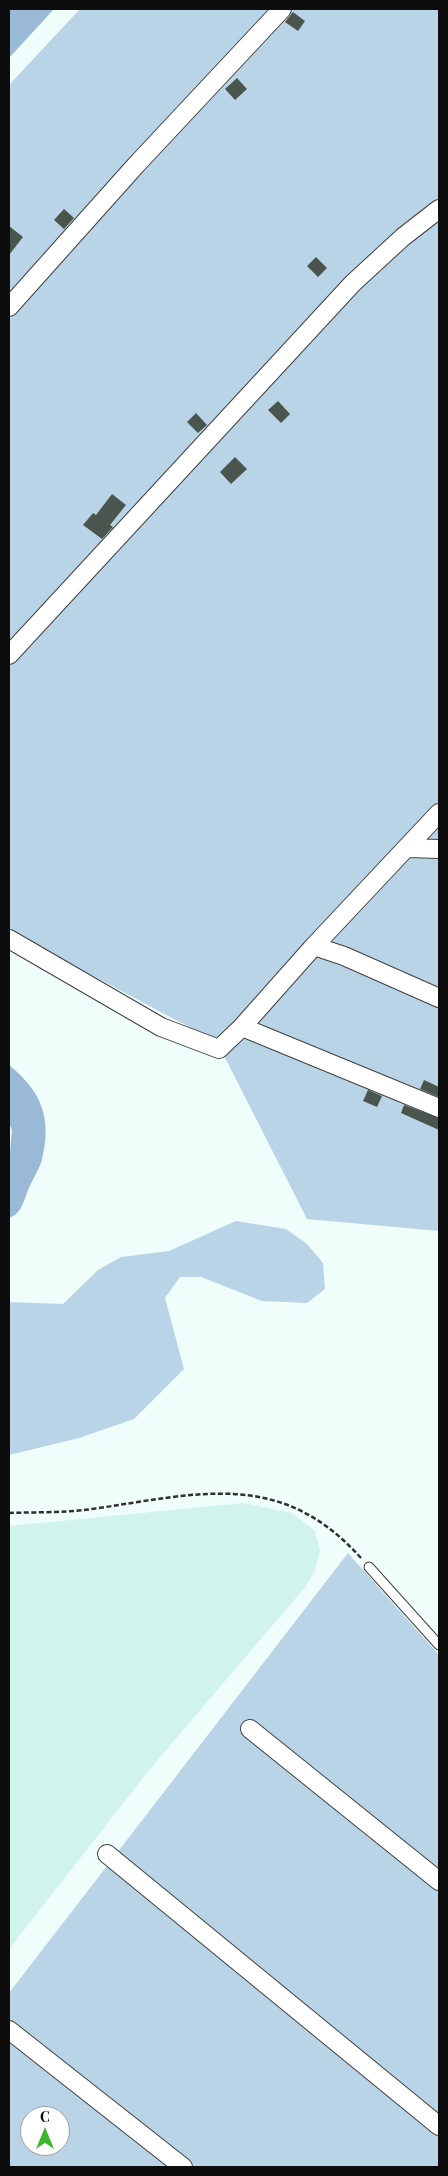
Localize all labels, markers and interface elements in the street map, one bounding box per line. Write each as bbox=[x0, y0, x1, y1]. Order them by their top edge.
north arrow bbox=[20, 2106, 70, 2156]
text: С bbox=[40, 2107, 50, 2126]

